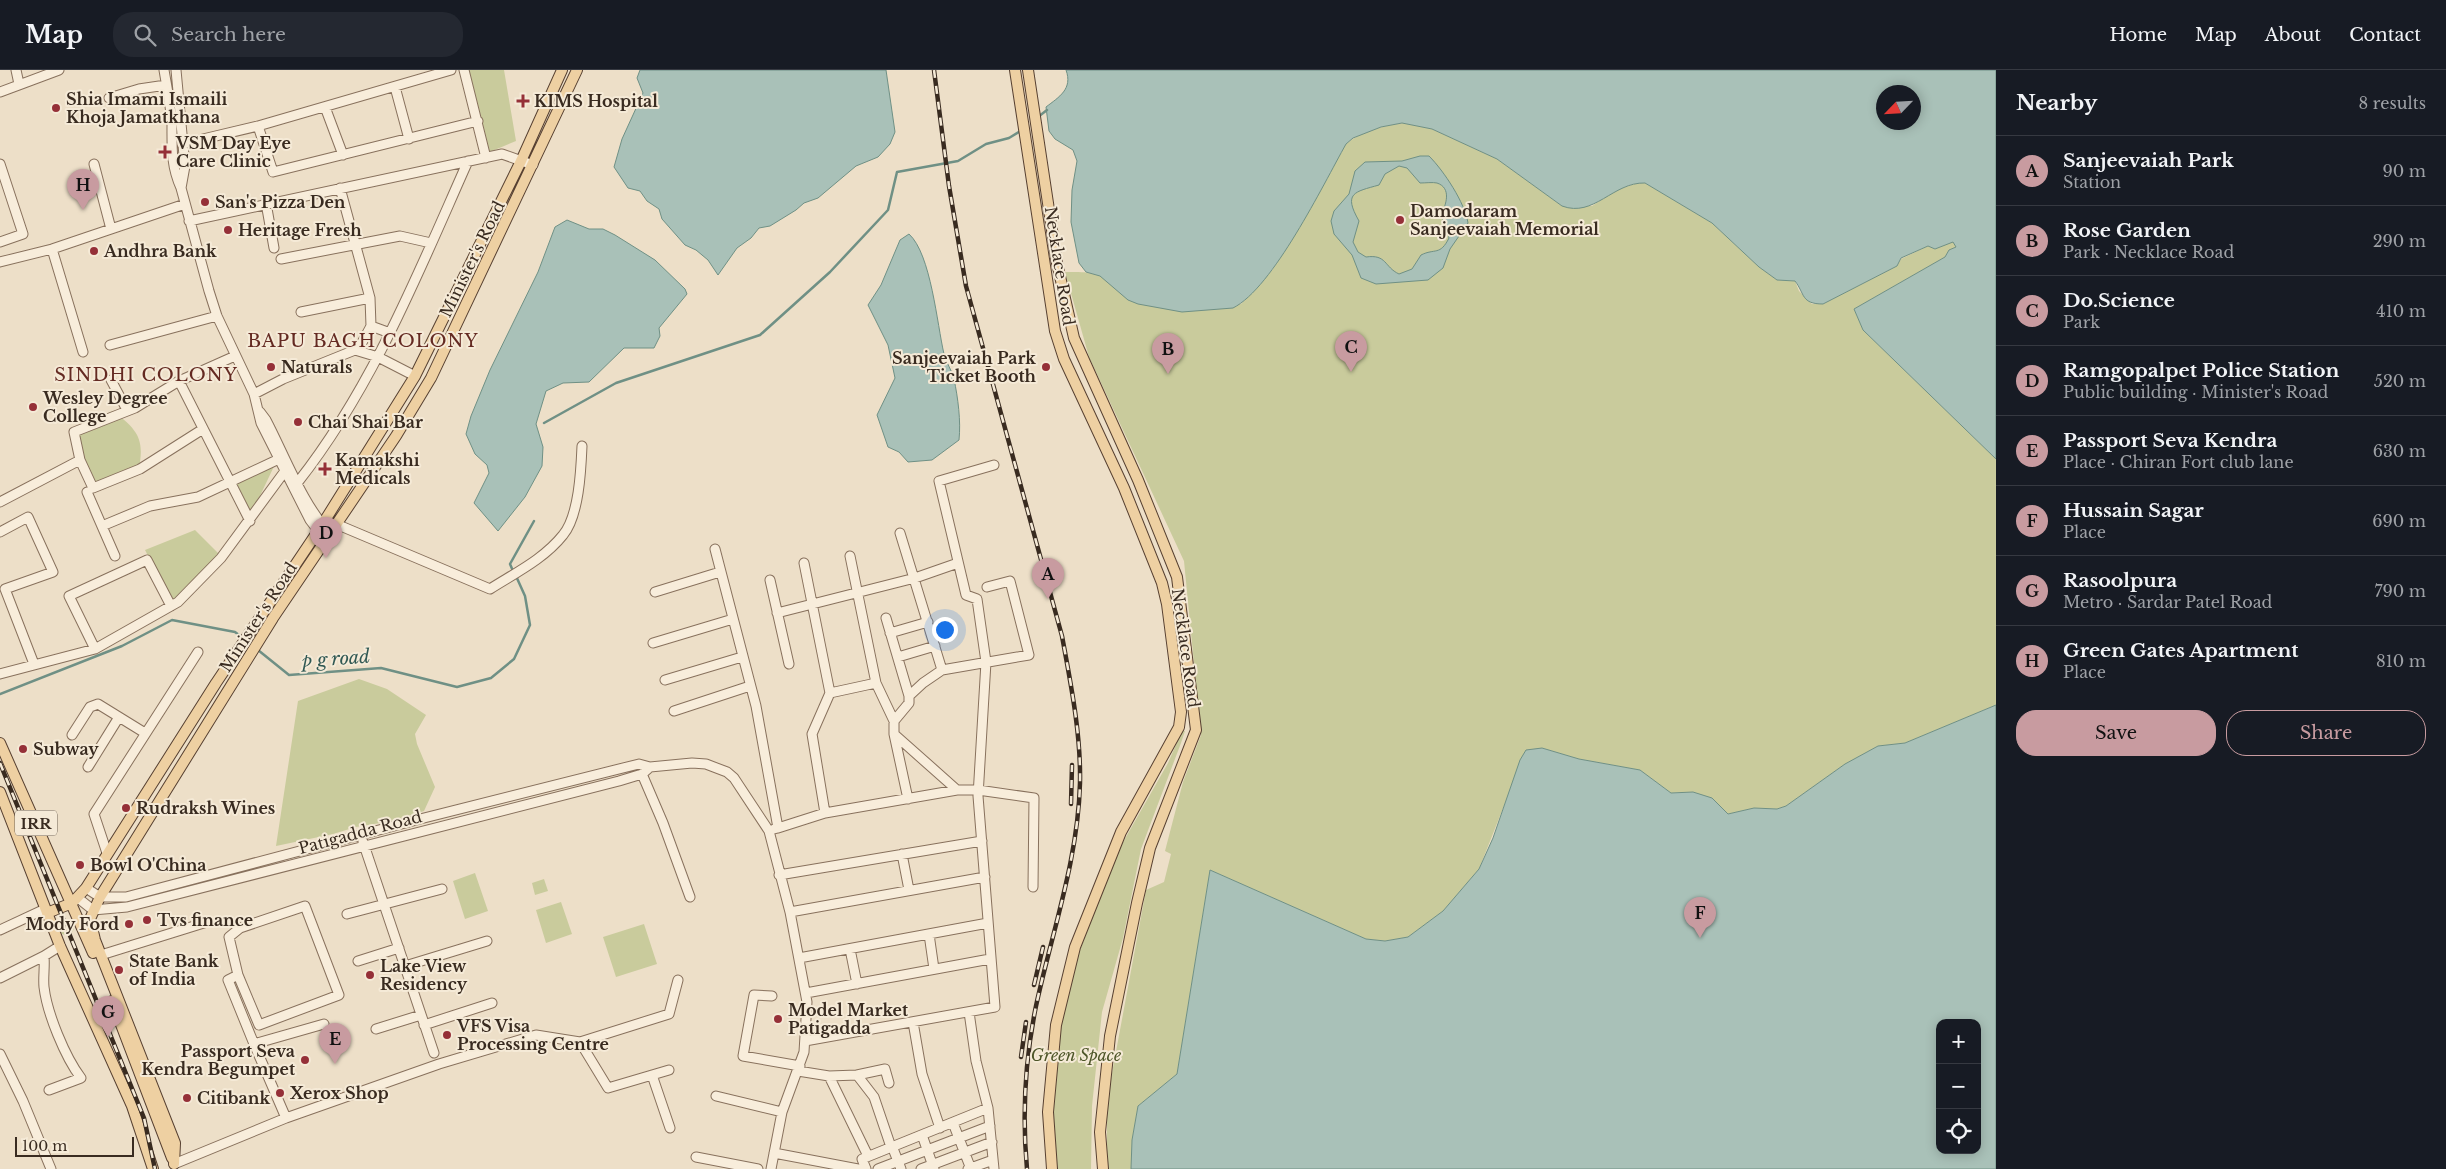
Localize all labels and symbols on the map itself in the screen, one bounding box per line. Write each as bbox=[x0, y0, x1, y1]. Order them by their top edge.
north arrow bbox=[1876, 85, 1921, 130]
place label: Shia Imami Ismaili Khoja Jamatkhana bbox=[66, 89, 227, 127]
place label: KIMS Hospital bbox=[534, 91, 658, 111]
marker: KIMS Hospital bbox=[516, 94, 530, 108]
marker: Shia Imami Ismaili Khoja Jamatkhana bbox=[50, 102, 62, 114]
place label: VSM Day Eye Care Clinic bbox=[175, 133, 291, 171]
marker: VSM Day Eye Care Clinic bbox=[158, 145, 172, 159]
pin: H bbox=[67, 169, 99, 210]
place label: San's Pizza Den bbox=[215, 192, 346, 212]
marker: San's Pizza Den bbox=[199, 196, 211, 208]
street label: Minister's Road bbox=[435, 197, 509, 321]
place label: Damodaram Sanjeevaiah Memorial bbox=[1410, 201, 1599, 239]
street label: Necklace Road bbox=[1041, 205, 1079, 327]
marker: Damodaram Sanjeevaiah Memorial bbox=[1394, 214, 1406, 226]
place label: Heritage Fresh bbox=[238, 220, 362, 240]
marker: Heritage Fresh bbox=[222, 224, 234, 236]
place label: Andhra Bank bbox=[103, 241, 217, 261]
marker: Andhra Bank bbox=[88, 245, 100, 257]
district label: BAPU BAGH COLONY bbox=[247, 330, 479, 352]
pin: C bbox=[1335, 331, 1367, 372]
pin: B bbox=[1152, 333, 1184, 374]
place label: Sanjeevaiah Park Ticket Booth bbox=[892, 348, 1037, 386]
place label: Naturals bbox=[281, 357, 352, 377]
marker: Naturals bbox=[265, 361, 277, 373]
marker: Sanjeevaiah Park Ticket Booth bbox=[1040, 361, 1052, 373]
district label: SINDHI COLONY bbox=[54, 364, 238, 386]
place label: Wesley Degree College bbox=[42, 388, 168, 426]
marker: Wesley Degree College bbox=[27, 401, 39, 413]
place label: Chai Shai Bar bbox=[308, 412, 423, 432]
marker: Chai Shai Bar bbox=[292, 416, 304, 428]
place label: Kamakshi Medicals bbox=[335, 450, 420, 488]
marker: Kamakshi Medicals bbox=[319, 463, 331, 475]
pin: D bbox=[310, 517, 342, 558]
street label: Minister's Road bbox=[215, 558, 301, 676]
pin: A bbox=[1032, 558, 1064, 599]
street label: Necklace Road bbox=[1168, 587, 1204, 709]
your location bbox=[932, 617, 958, 643]
water label: p g road bbox=[299, 646, 371, 672]
place label: Subway bbox=[33, 739, 99, 759]
marker: Subway bbox=[17, 743, 29, 755]
place label: Rudraksh Wines bbox=[136, 798, 275, 818]
marker: Rudraksh Wines bbox=[120, 802, 132, 814]
street label: Patigadda Road bbox=[296, 806, 424, 858]
road number: IRR bbox=[15, 810, 57, 836]
place label: Bowl O'China bbox=[90, 855, 206, 875]
marker: Bowl O'China bbox=[74, 859, 86, 871]
pin: F bbox=[1684, 897, 1716, 938]
place label: Tvs finance bbox=[157, 910, 253, 930]
place label: Mody Ford bbox=[25, 914, 119, 934]
marker: Tvs finance bbox=[141, 914, 153, 926]
marker: Mody Ford bbox=[123, 918, 135, 930]
place label: State Bank of India bbox=[129, 951, 219, 989]
place label: Lake View Residency bbox=[380, 956, 468, 994]
marker: State Bank of India bbox=[113, 964, 125, 976]
marker: Lake View Residency bbox=[364, 969, 376, 981]
pin: G bbox=[92, 996, 124, 1037]
place label: Model Market Patigadda bbox=[788, 1000, 909, 1038]
marker: Model Market Patigadda bbox=[772, 1013, 784, 1025]
place label: VFS Visa Processing Centre bbox=[456, 1016, 609, 1054]
pin: E bbox=[319, 1023, 351, 1064]
marker: VFS Visa Processing Centre bbox=[441, 1029, 453, 1041]
place label: Passport Seva Kendra Begumpet bbox=[141, 1041, 296, 1079]
park label: Green Space bbox=[1031, 1045, 1122, 1065]
marker: Passport Seva Kendra Begumpet bbox=[299, 1054, 311, 1066]
place label: Xerox Shop bbox=[289, 1083, 389, 1103]
marker: Xerox Shop bbox=[274, 1087, 286, 1099]
place label: Citibank bbox=[197, 1088, 270, 1108]
marker: Citibank bbox=[181, 1092, 193, 1104]
scale bar bbox=[15, 1134, 134, 1157]

